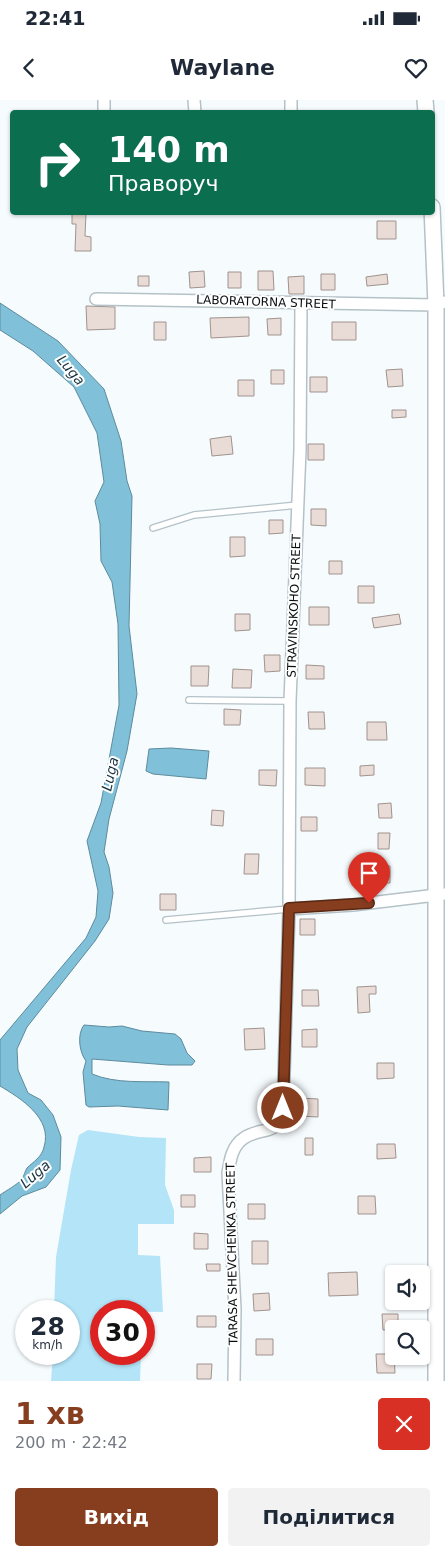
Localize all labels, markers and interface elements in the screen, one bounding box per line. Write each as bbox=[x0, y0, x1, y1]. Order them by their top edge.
text: 22:41 bbox=[25, 7, 85, 29]
icon: back bbox=[15, 54, 43, 82]
icon: heart bbox=[402, 54, 430, 82]
text: Waylane bbox=[170, 55, 275, 80]
icon: right bbox=[25, 130, 90, 195]
text: 140 m bbox=[108, 130, 230, 170]
text: Праворуч bbox=[108, 171, 218, 196]
street label: LABORATORNA STREET bbox=[196, 293, 337, 311]
water label: Luga bbox=[54, 352, 88, 388]
street label: STRAVINSKOHO STREET bbox=[285, 533, 304, 678]
water label: Luga bbox=[98, 756, 122, 792]
pin bbox=[348, 852, 390, 903]
icon: arrive bbox=[355, 859, 383, 887]
position arrow bbox=[256, 1081, 308, 1133]
water label: Luga bbox=[17, 1157, 53, 1191]
street label: TARASA SHEVCHENKA STREET bbox=[223, 1162, 241, 1346]
map controls bbox=[385, 1265, 430, 1365]
button: sound bbox=[385, 1265, 430, 1310]
speed limit sign: 30 bbox=[90, 1300, 155, 1365]
text: 28 bbox=[30, 1312, 65, 1341]
button: search bbox=[385, 1320, 430, 1365]
text: km/h bbox=[32, 1338, 63, 1352]
text: 1 хв bbox=[15, 1396, 85, 1431]
button: close bbox=[378, 1398, 430, 1450]
text: 200 m · 22:42 bbox=[15, 1433, 128, 1452]
button: Вихід bbox=[15, 1488, 218, 1546]
button: Поділитися bbox=[228, 1488, 430, 1546]

